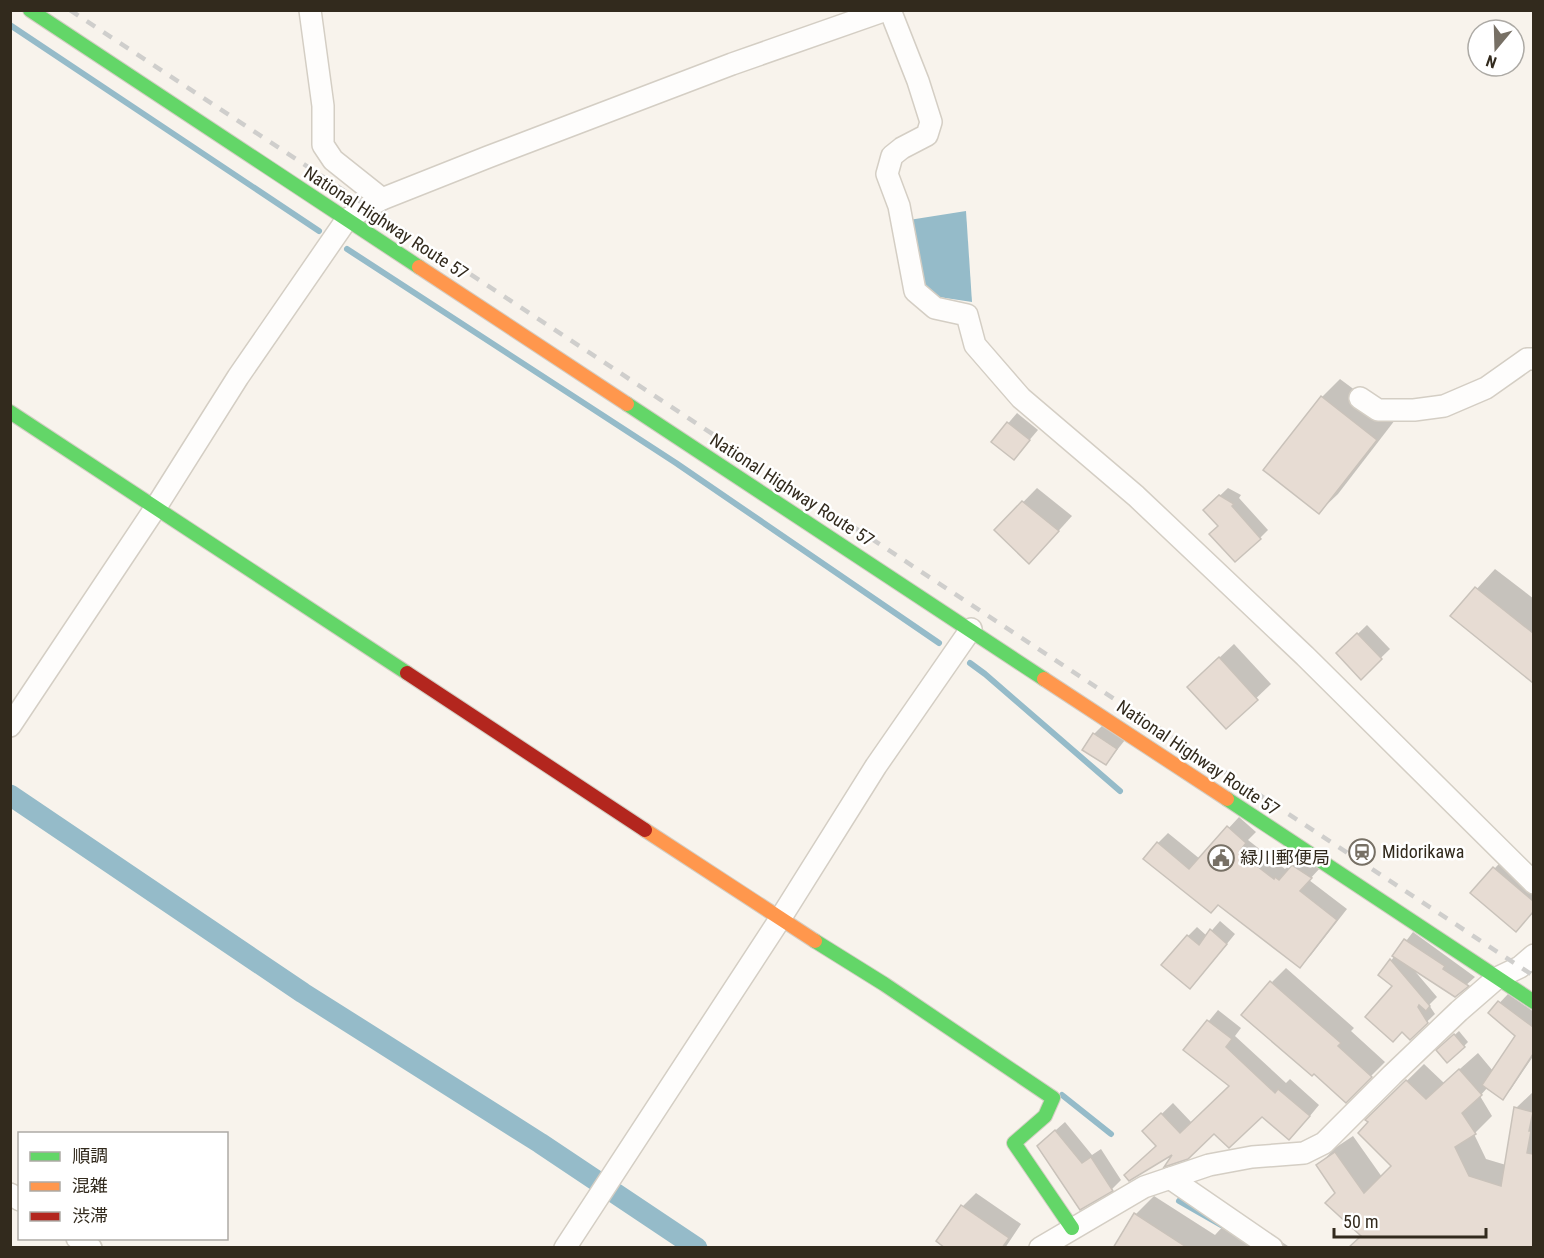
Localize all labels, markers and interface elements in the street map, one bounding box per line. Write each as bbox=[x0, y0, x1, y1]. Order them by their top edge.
north arrow bbox=[1466, 18, 1526, 78]
text: N bbox=[1484, 51, 1499, 72]
street label: National Highway Route 57 bbox=[300, 162, 472, 284]
street label: National Highway Route 57 bbox=[706, 429, 878, 551]
street label: National Highway Route 57 bbox=[1113, 695, 1284, 820]
station icon: Midorikawa bbox=[1347, 837, 1377, 867]
place label: Midorikawa bbox=[1382, 841, 1464, 862]
public building icon: 緑川郵便局 bbox=[1206, 843, 1236, 873]
place label: 緑川郵便局 bbox=[1240, 847, 1330, 868]
legend bbox=[18, 1132, 228, 1240]
text: 順調 bbox=[72, 1145, 108, 1166]
text: 混雑 bbox=[72, 1175, 108, 1196]
scale bar bbox=[1334, 1201, 1486, 1239]
text: 渋滞 bbox=[72, 1205, 108, 1226]
text: 50 m bbox=[1343, 1211, 1378, 1232]

